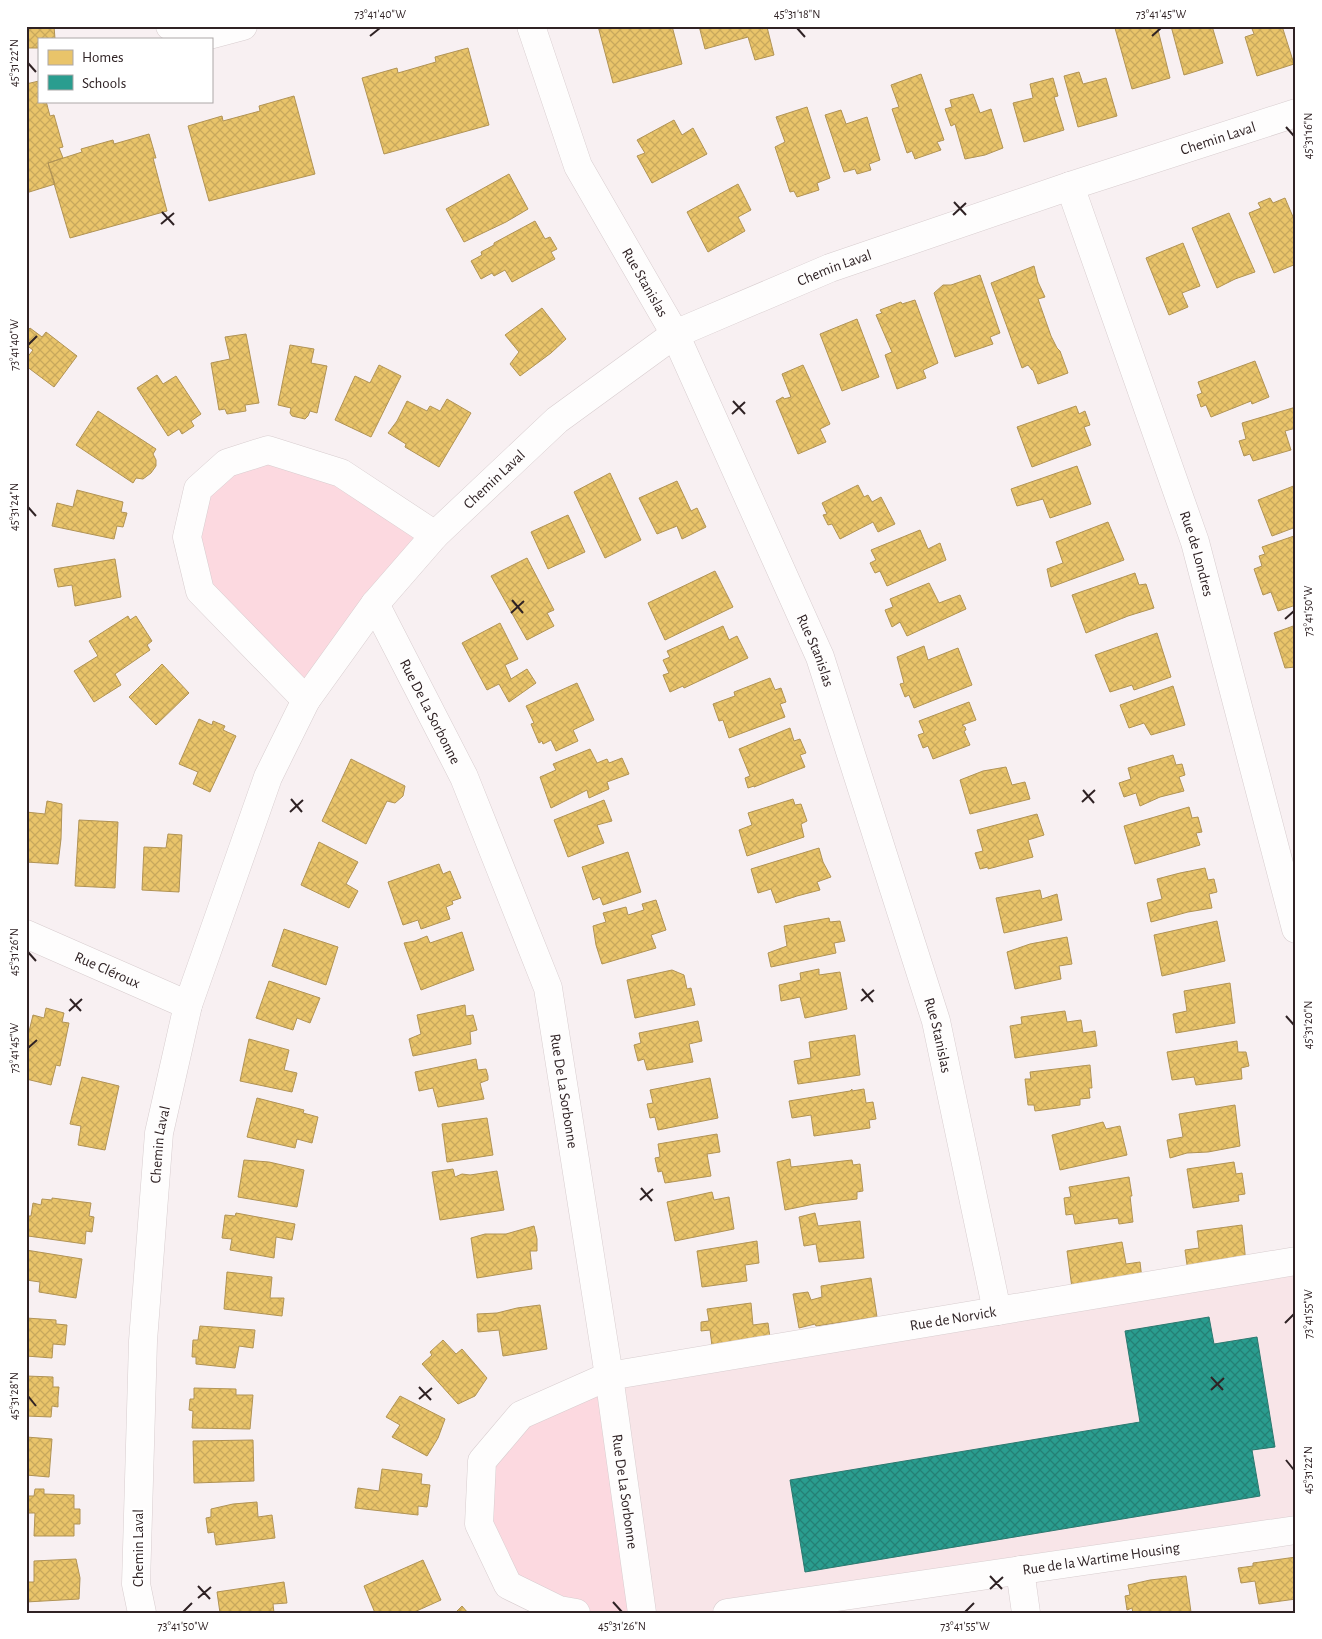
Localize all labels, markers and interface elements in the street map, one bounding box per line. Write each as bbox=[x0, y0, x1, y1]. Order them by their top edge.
text: 73°41'40"W bbox=[354, 8, 406, 20]
text: 45°31'18"N bbox=[774, 8, 820, 20]
text: 73°41'45"W bbox=[1136, 8, 1186, 20]
legend bbox=[38, 38, 212, 102]
text: 45°31'22"N bbox=[8, 39, 20, 87]
text: Homes bbox=[82, 50, 124, 65]
text: Schools bbox=[82, 76, 126, 91]
text: 45°31'16"N bbox=[1302, 113, 1314, 159]
street label: Chemin Laval bbox=[1178, 119, 1257, 157]
street label: Rue Stanislas bbox=[619, 245, 671, 319]
street label: Chemin Laval bbox=[795, 247, 873, 289]
text: 73°41'40"W bbox=[8, 319, 20, 371]
street label: Chemin Laval bbox=[461, 447, 528, 512]
text: 45°31'24"N bbox=[8, 483, 20, 531]
street label: Rue de Londres bbox=[1177, 509, 1216, 598]
text: 73°41'50"W bbox=[1302, 585, 1314, 636]
street label: Rue Stanislas bbox=[794, 612, 836, 689]
street label: Rue De La Sorbonne bbox=[397, 657, 464, 767]
text: 45°31'26"N bbox=[8, 928, 20, 976]
street label: Rue Cléroux bbox=[72, 949, 143, 991]
street label: Rue Stanislas bbox=[921, 996, 954, 1074]
text: 45°31'20"N bbox=[1302, 1001, 1314, 1049]
text: 73°41'45"W bbox=[8, 1023, 20, 1073]
street label: Rue De La Sorbonne bbox=[548, 1033, 581, 1150]
street label: Chemin Laval bbox=[148, 1104, 172, 1184]
text: 73°41'55"W bbox=[1302, 1289, 1314, 1339]
street label: Rue de Norvick bbox=[909, 1304, 997, 1333]
text: 45°31'28"N bbox=[8, 1372, 20, 1420]
street label: Rue De La Sorbonne bbox=[610, 1433, 641, 1550]
text: 45°31'22"N bbox=[1302, 1446, 1314, 1494]
street label: Chemin Laval bbox=[131, 1509, 146, 1587]
street label: Rue de la Wartime Housing bbox=[1021, 1539, 1181, 1577]
text: 73°41'50"W bbox=[158, 1620, 209, 1632]
text: 45°31'26"N bbox=[598, 1620, 646, 1632]
text: 73°41'55"W bbox=[940, 1620, 990, 1632]

